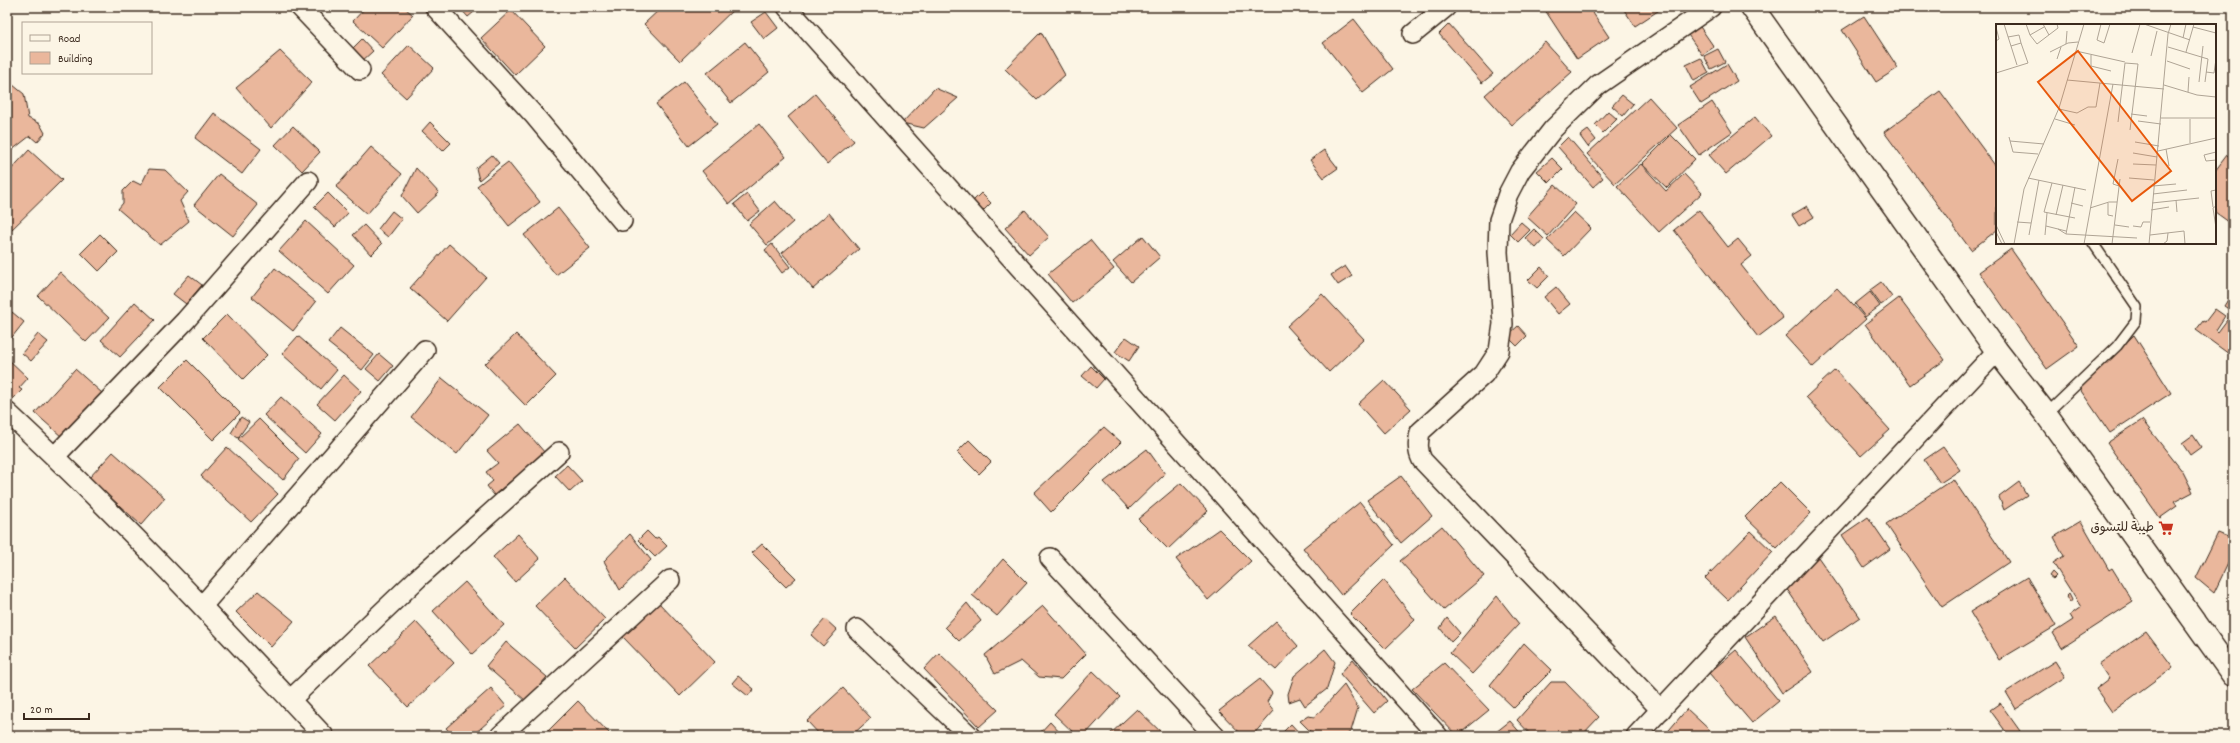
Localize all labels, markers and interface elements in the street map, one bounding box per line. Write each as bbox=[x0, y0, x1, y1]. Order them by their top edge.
legend bbox=[22, 22, 152, 74]
inset map bbox=[1996, 24, 2216, 244]
text: Road bbox=[58, 31, 80, 48]
text: Building bbox=[58, 51, 93, 68]
place label: طيبة للتسوق bbox=[2090, 519, 2154, 538]
supermarket icon: طيبة للتسوق bbox=[2157, 519, 2175, 537]
scale bar bbox=[24, 695, 89, 721]
text: 20 m bbox=[30, 702, 53, 719]

